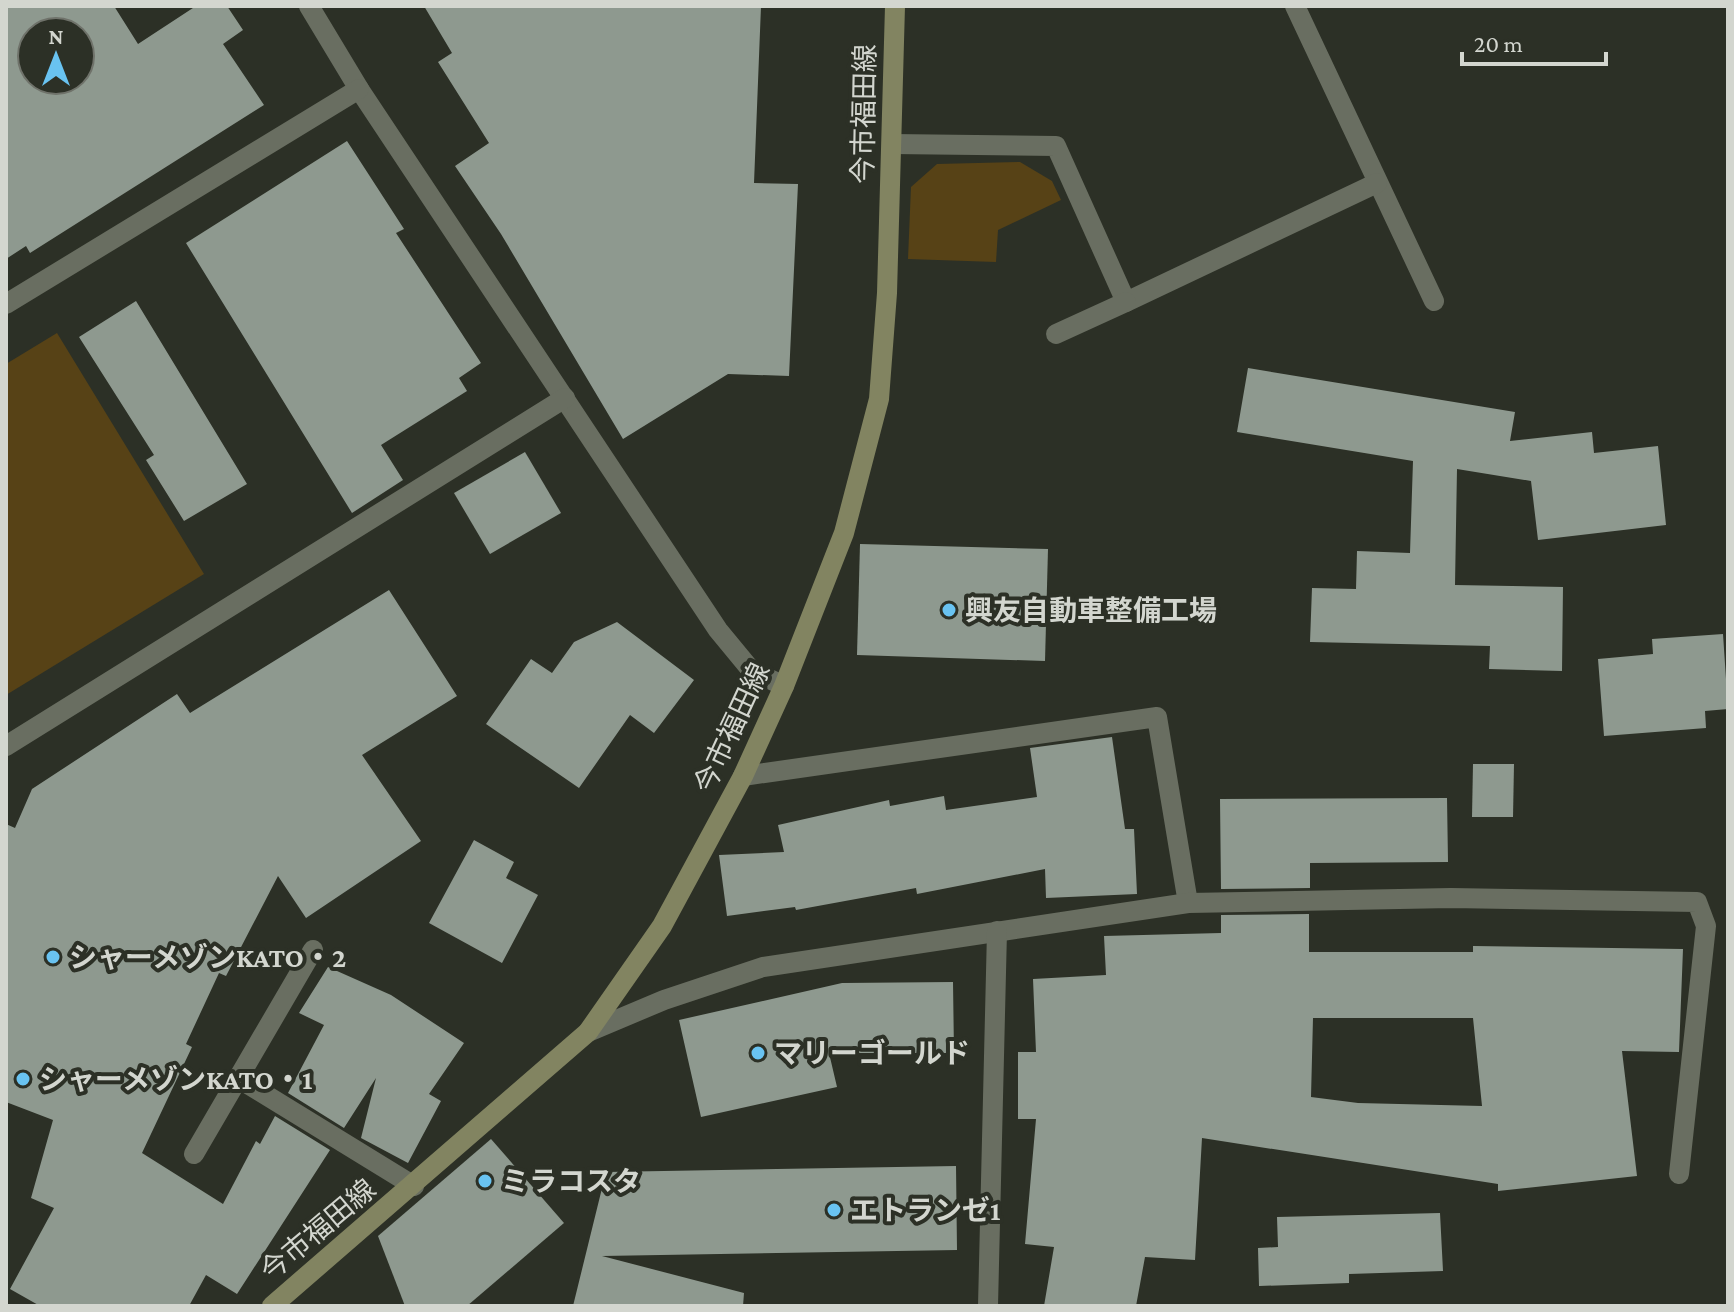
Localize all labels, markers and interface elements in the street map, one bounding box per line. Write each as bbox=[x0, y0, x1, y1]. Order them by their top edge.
north arrow bbox=[16, 16, 96, 96]
scale bar bbox=[1462, 16, 1606, 66]
text: N bbox=[49, 24, 64, 49]
text: 20 m bbox=[1474, 30, 1523, 57]
street label: 今市福田線 bbox=[847, 44, 881, 184]
place label: 興友自動車整備工場 bbox=[965, 595, 1217, 626]
marker: 興友自動車整備工場 bbox=[940, 601, 958, 619]
street label: 今市福田線 bbox=[688, 658, 776, 798]
place label: シャーメゾンKATO・2 bbox=[69, 942, 346, 973]
marker: シャーメゾンKATO・2 bbox=[44, 948, 62, 966]
place label: マリーゴールド bbox=[774, 1038, 970, 1069]
marker: マリーゴールド bbox=[749, 1044, 767, 1062]
place label: シャーメゾンKATO・1 bbox=[39, 1064, 312, 1095]
marker: シャーメゾンKATO・1 bbox=[14, 1070, 32, 1088]
place label: ミラコスタ bbox=[501, 1166, 641, 1197]
marker: ミラコスタ bbox=[476, 1172, 494, 1190]
street label: 今市福田線 bbox=[254, 1173, 382, 1287]
place label: エトランゼ1 bbox=[850, 1195, 1000, 1226]
marker: エトランゼ1 bbox=[825, 1201, 843, 1219]

